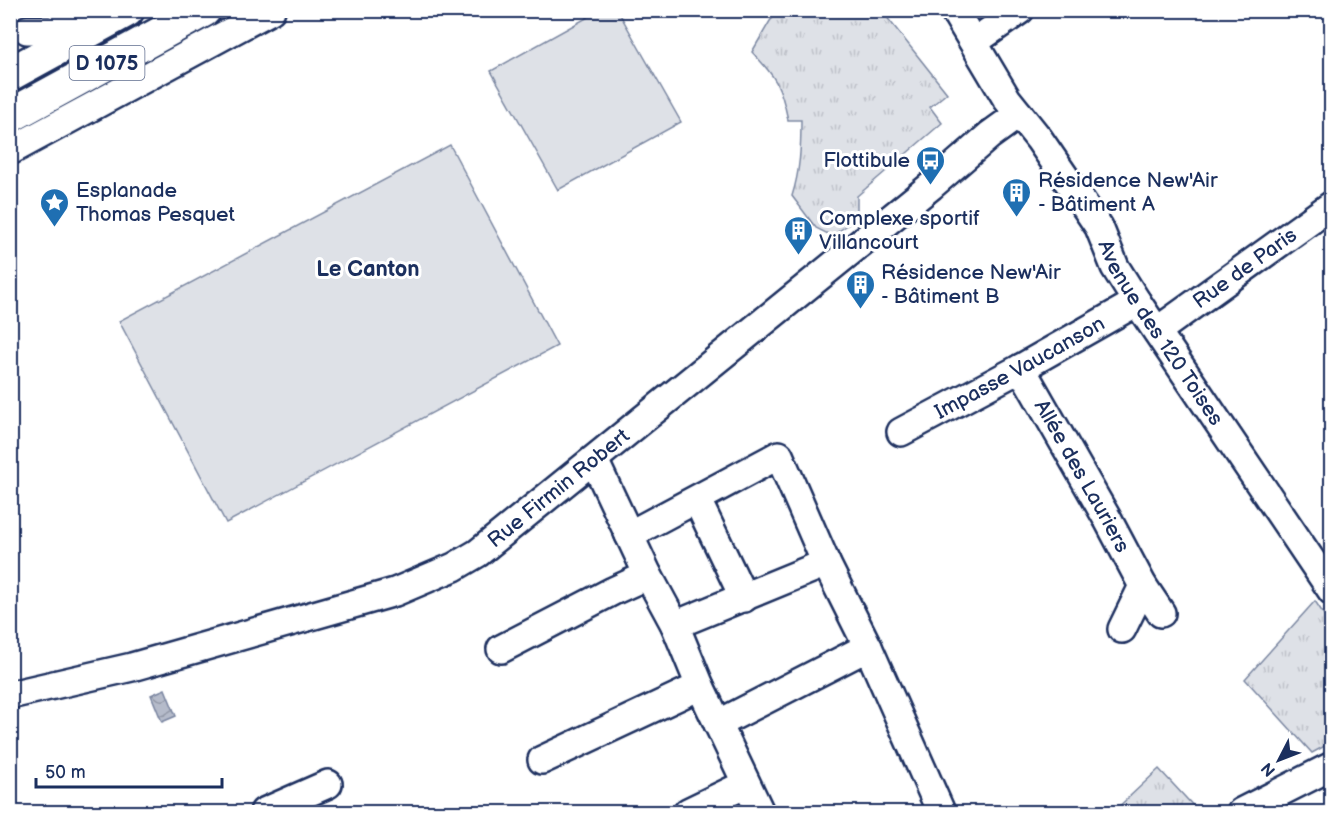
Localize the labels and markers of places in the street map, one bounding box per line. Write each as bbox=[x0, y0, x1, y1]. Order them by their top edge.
bus stop icon: Flottibule bbox=[915, 144, 947, 186]
place label: Flottibule bbox=[823, 148, 910, 173]
place label: Résidence New'Air - Bâtiment A bbox=[1038, 168, 1218, 217]
building icon: Résidence New'Air - Bâtiment A bbox=[1001, 176, 1033, 218]
place label: Esplanade Thomas Pesquet bbox=[76, 178, 236, 227]
place icon: Esplanade Thomas Pesquet bbox=[39, 186, 71, 228]
place label: Complexe sportif Villancourt bbox=[819, 206, 980, 255]
building icon: Complexe sportif Villancourt bbox=[782, 214, 814, 256]
place label: Résidence New'Air - Bâtiment B bbox=[881, 260, 1061, 309]
building icon: Résidence New'Air - Bâtiment B bbox=[844, 268, 876, 310]

